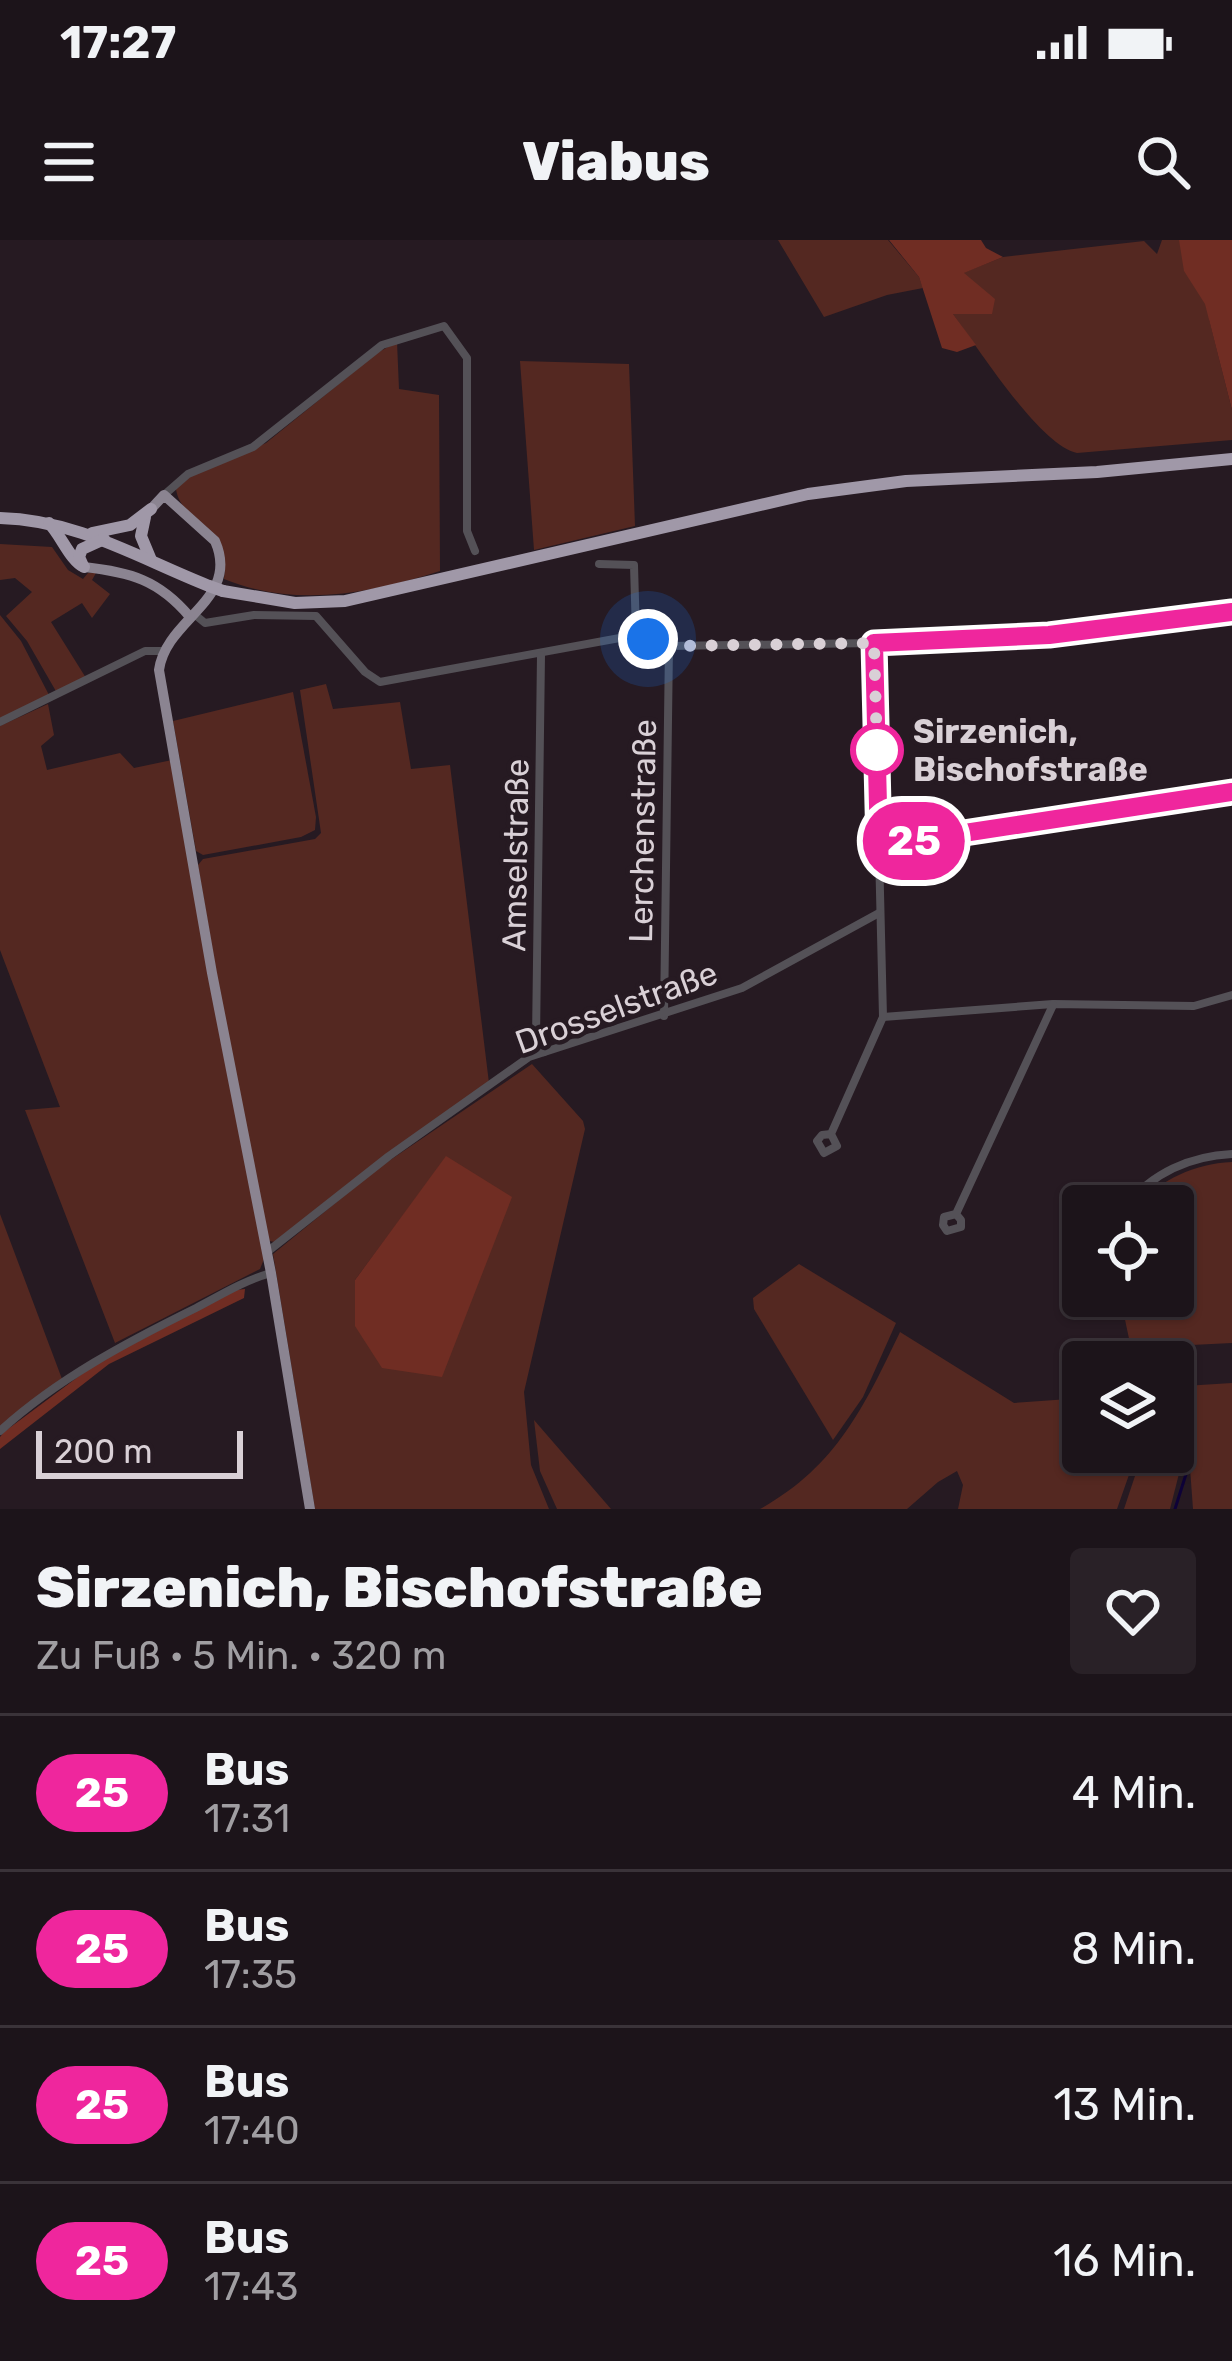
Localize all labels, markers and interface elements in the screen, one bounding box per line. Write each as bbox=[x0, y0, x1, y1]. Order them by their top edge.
text: 17:27 bbox=[60, 16, 176, 69]
icon: menu bbox=[36, 129, 102, 195]
icon: search bbox=[1130, 129, 1196, 195]
text: Viabus bbox=[522, 130, 710, 194]
your location bbox=[618, 609, 678, 669]
place label: Sirzenich, Bischofstraße bbox=[913, 712, 1148, 789]
street label: Lerchenstraße bbox=[621, 719, 664, 943]
marker: Sirzenich, Bischofstraße bbox=[852, 725, 902, 775]
street label: Amselstraße bbox=[494, 758, 537, 952]
line badge: 25 bbox=[860, 802, 968, 880]
text: 25 bbox=[887, 816, 941, 866]
street label: Drosselstraße bbox=[510, 953, 723, 1062]
map controls bbox=[1062, 1185, 1194, 1473]
button: locate bbox=[1062, 1185, 1194, 1317]
button: layers bbox=[1062, 1341, 1194, 1473]
scale bar bbox=[36, 1425, 243, 1478]
text: 200 m bbox=[54, 1432, 153, 1471]
button: heart bbox=[1070, 1548, 1196, 1674]
text: Sirzenich, Bischofstraße bbox=[36, 1554, 763, 1621]
text: Zu Fuß · 5 Min. · 320 m bbox=[36, 1633, 446, 1679]
text: Bus bbox=[204, 1743, 289, 1796]
text: 4 Min. bbox=[1072, 1766, 1196, 1819]
text: 25 bbox=[75, 1768, 129, 1818]
text: 17:31 bbox=[204, 1796, 290, 1842]
text: Bus bbox=[204, 1899, 289, 1952]
text: 8 Min. bbox=[1071, 1922, 1196, 1975]
text: 25 bbox=[75, 1924, 129, 1974]
text: 17:35 bbox=[204, 1952, 297, 1998]
text: Bus bbox=[204, 2055, 289, 2108]
text: 13 Min. bbox=[1053, 2078, 1196, 2131]
text: 25 bbox=[75, 2080, 129, 2130]
text: 17:40 bbox=[204, 2108, 300, 2154]
text: Bus bbox=[204, 2211, 289, 2264]
text: 16 Min. bbox=[1053, 2234, 1196, 2287]
text: 25 bbox=[75, 2236, 129, 2286]
text: 17:43 bbox=[204, 2264, 298, 2310]

